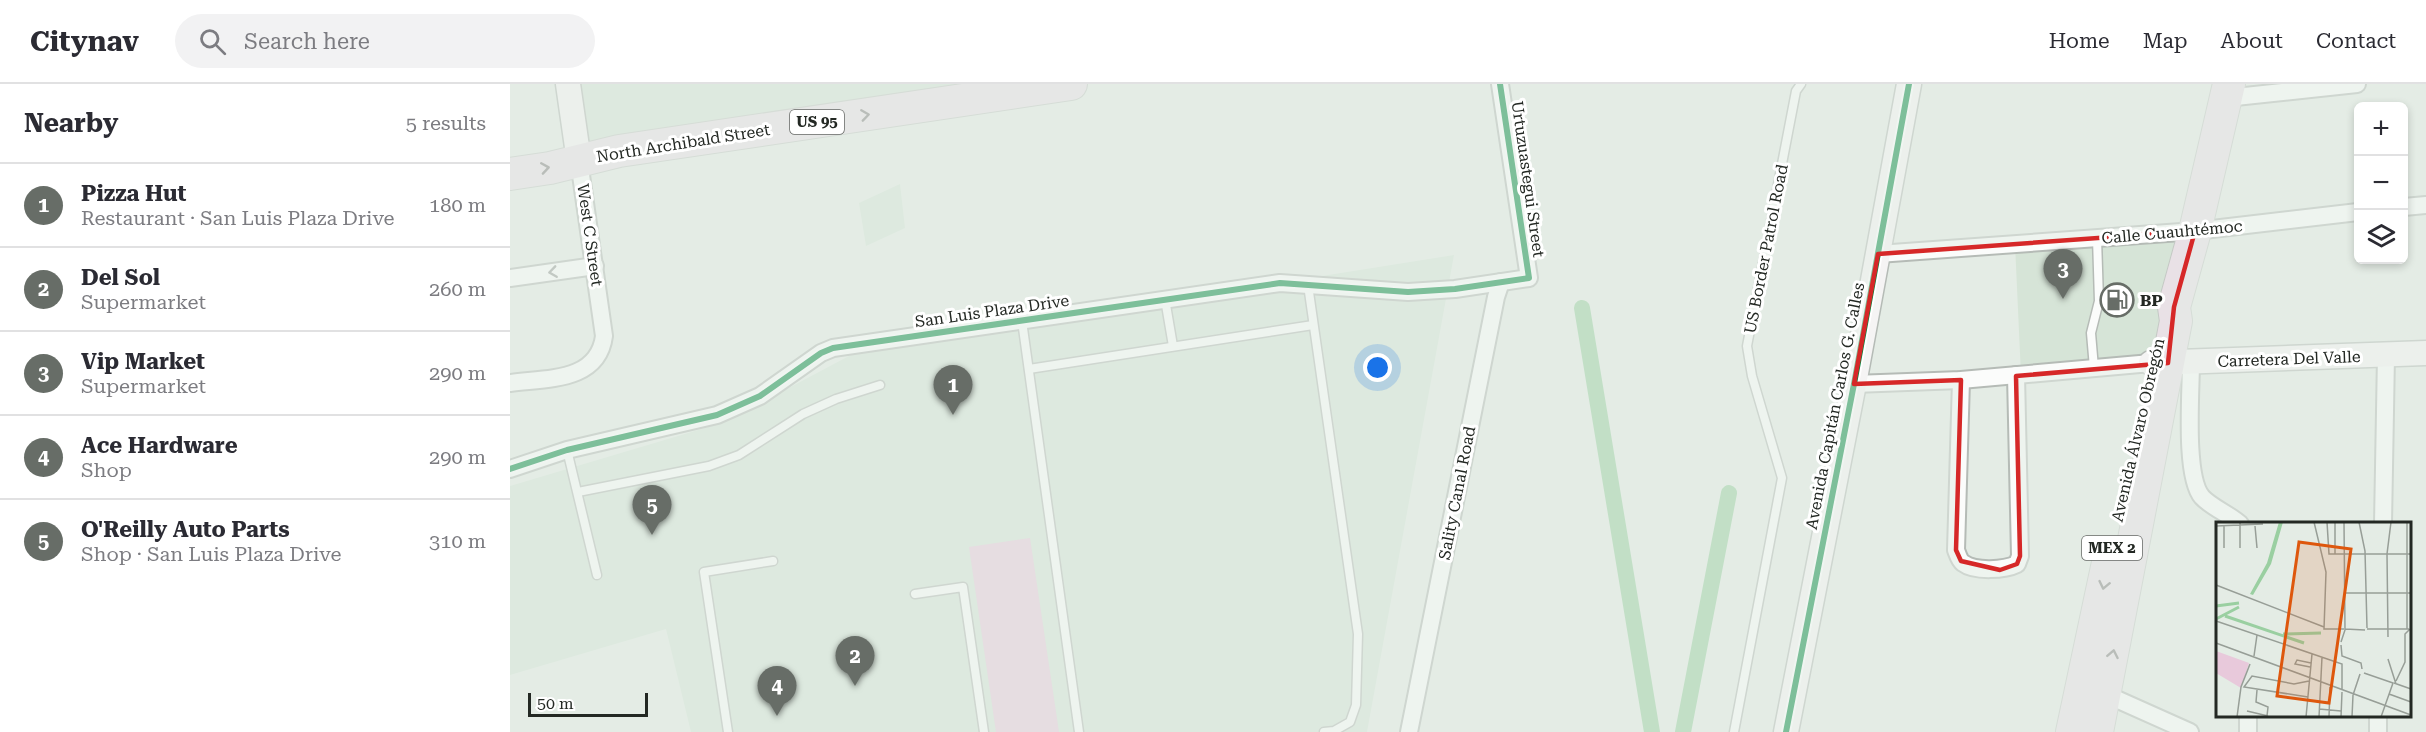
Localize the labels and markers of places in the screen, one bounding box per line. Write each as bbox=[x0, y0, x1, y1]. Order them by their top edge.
pin: 3 bbox=[2044, 250, 2082, 299]
fuel station icon: BP bbox=[2099, 282, 2135, 318]
place label: BP bbox=[2140, 291, 2163, 310]
pin: 1 bbox=[934, 366, 972, 415]
pin: 5 bbox=[632, 486, 672, 535]
pin: 2 bbox=[836, 636, 874, 686]
pin: 4 bbox=[758, 666, 796, 716]

